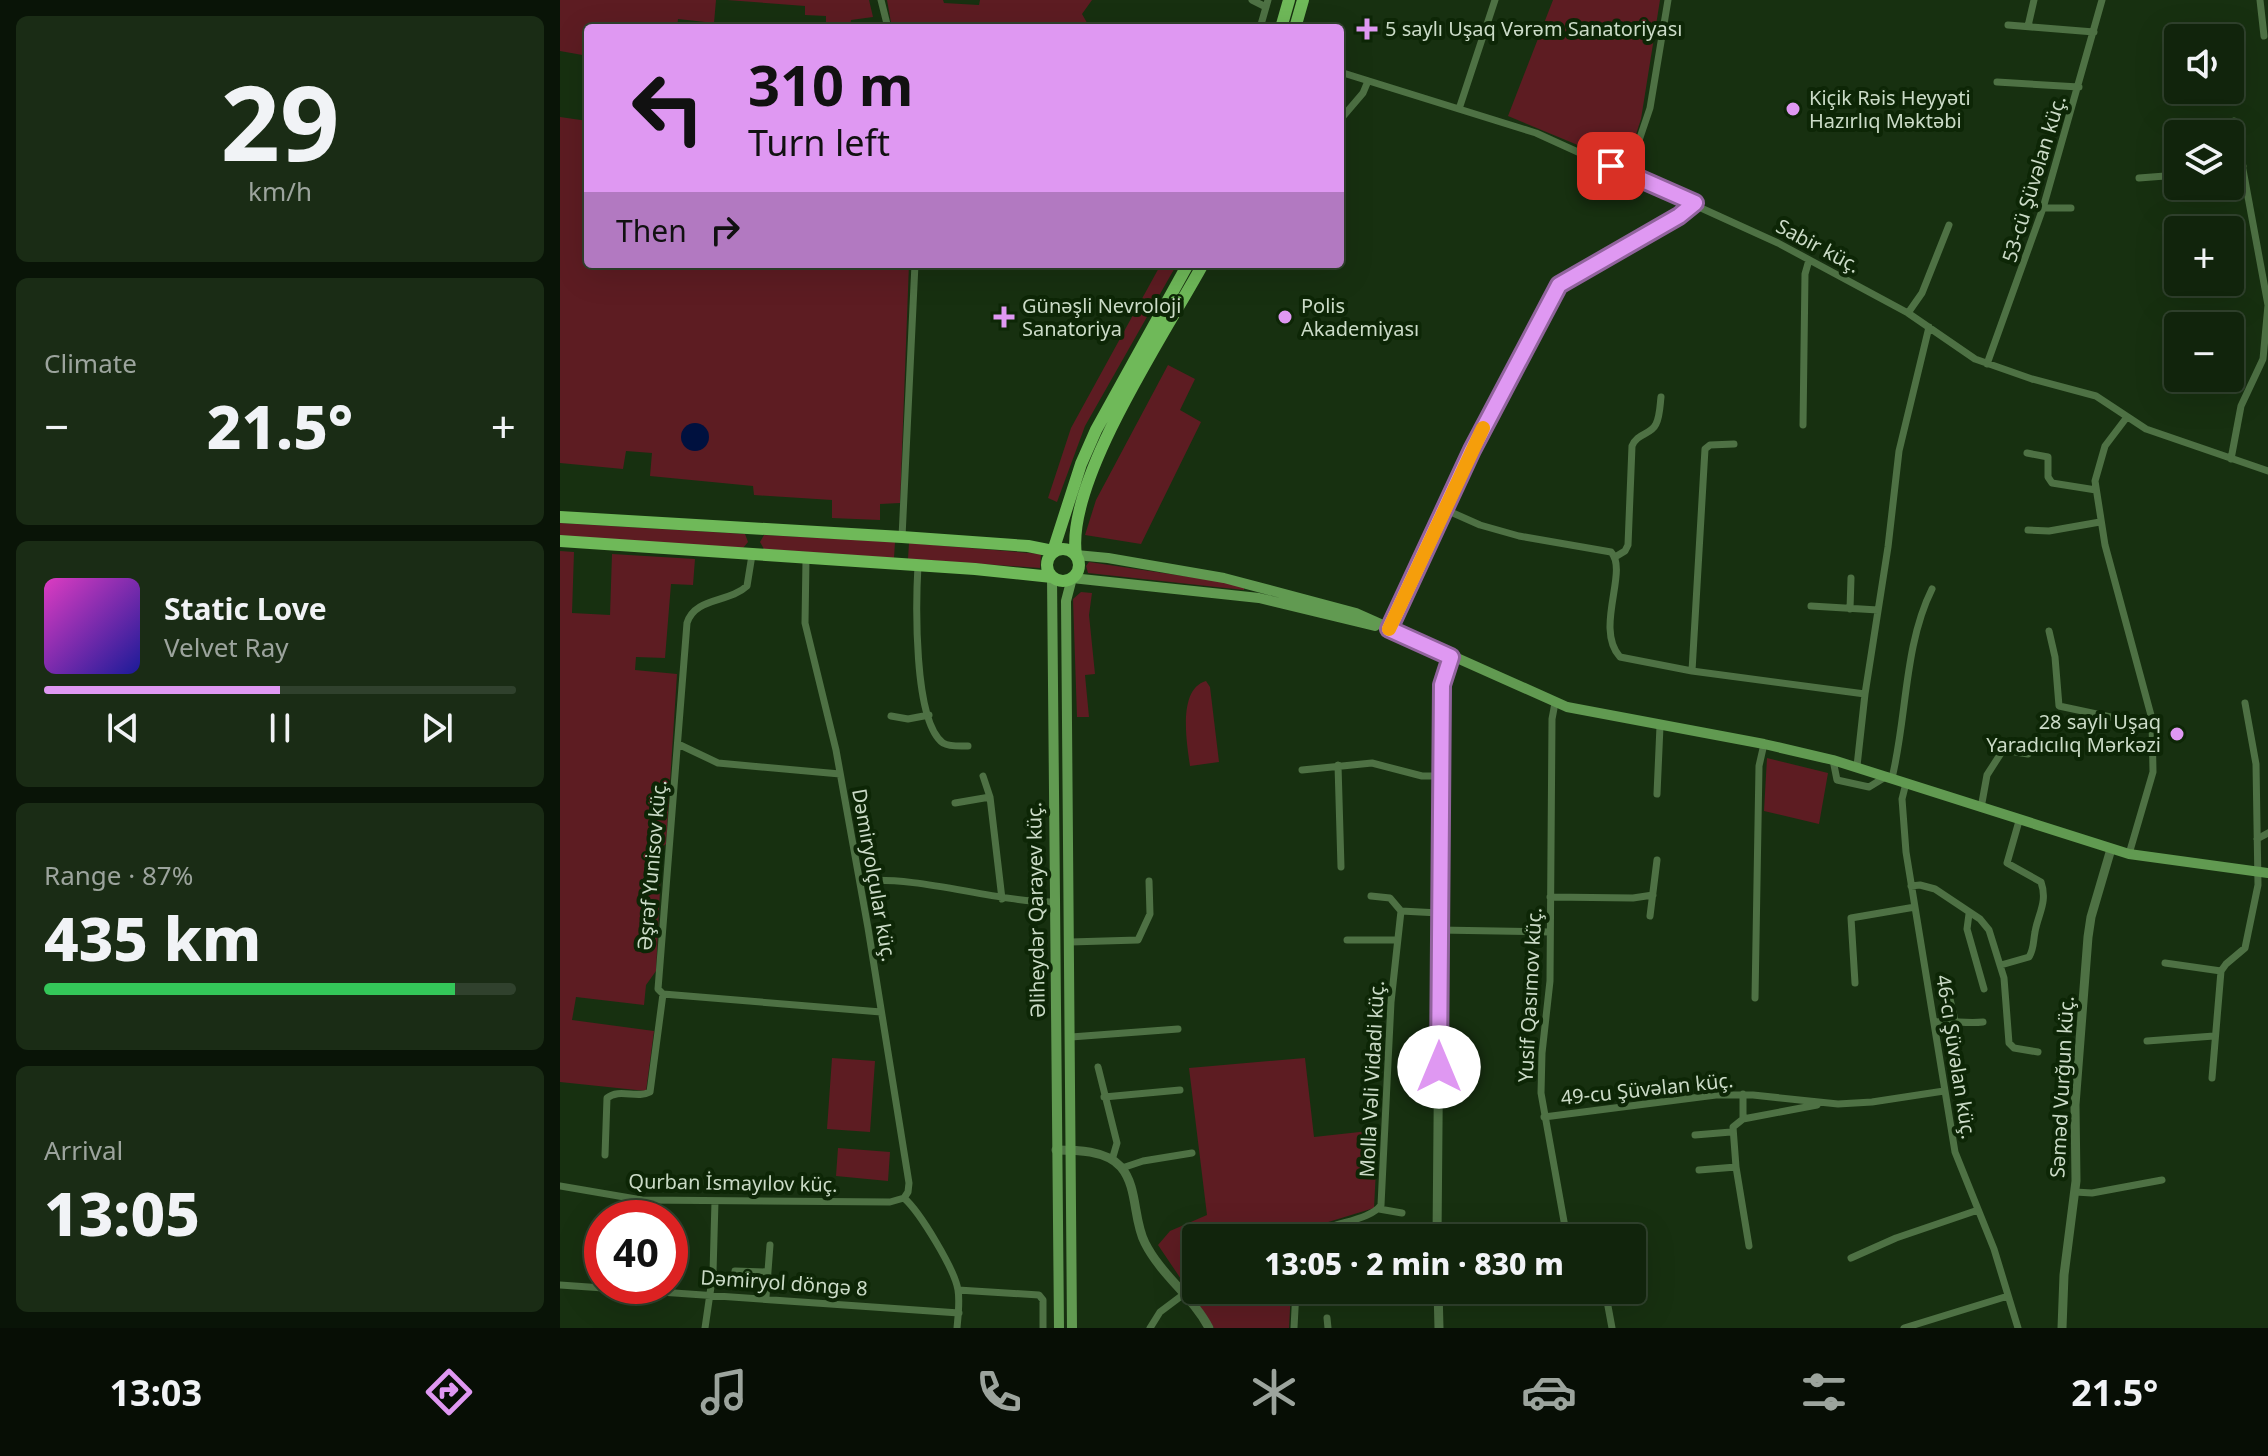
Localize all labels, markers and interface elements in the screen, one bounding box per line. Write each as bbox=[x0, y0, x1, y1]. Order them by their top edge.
place label: 5 saylı Uşaq Vərəm Sanatoriyası bbox=[1385, 15, 1682, 42]
marker: 5 saylı Uşaq Vərəm Sanatoriyası bbox=[1356, 18, 1378, 40]
map controls bbox=[2164, 24, 2244, 392]
button: sound bbox=[2164, 24, 2244, 104]
text: 310 m bbox=[748, 46, 913, 122]
text: 29 bbox=[221, 50, 339, 191]
icon: left bbox=[616, 56, 720, 160]
place label: Kiçik Rəis Heyyəti Hazırlıq Məktəbi bbox=[1809, 84, 1971, 134]
street label: 53-cü Şüvəlan küç. bbox=[1995, 92, 2072, 266]
marker: Kiçik Rəis Heyyəti Hazırlıq Məktəbi bbox=[1784, 100, 1802, 118]
text: Turn left bbox=[748, 118, 890, 167]
button: layers bbox=[2164, 120, 2244, 200]
pin bbox=[1577, 132, 1645, 200]
icon: arrive bbox=[1589, 144, 1633, 188]
text: km/h bbox=[248, 173, 312, 209]
icon: right bbox=[703, 208, 747, 252]
text: Then bbox=[616, 210, 687, 251]
street label: Sabir küç. bbox=[1772, 212, 1865, 279]
button: + bbox=[2164, 216, 2244, 296]
place label: Günəşli Nevroloji Sanatoriya bbox=[1022, 292, 1181, 342]
place label: Polis Akademiyası bbox=[1301, 292, 1419, 342]
marker: Günəşli Nevroloji Sanatoriya bbox=[993, 306, 1015, 328]
marker: Polis Akademiyası bbox=[1276, 308, 1294, 326]
button: − bbox=[2164, 312, 2244, 392]
text: Climate bbox=[44, 345, 137, 381]
text: 21.5° bbox=[207, 385, 353, 467]
text: − bbox=[44, 396, 69, 456]
text: + bbox=[491, 396, 516, 456]
text: Static Love bbox=[164, 588, 327, 629]
text: Velvet Ray bbox=[164, 629, 289, 665]
icon: previous bbox=[101, 706, 145, 750]
icon: pause bbox=[258, 706, 302, 750]
icon: next bbox=[415, 706, 459, 750]
place label: 28 saylı Uşaq Yaradıcılıq Mərkəzi bbox=[1986, 708, 2161, 758]
marker: 28 saylı Uşaq Yaradıcılıq Mərkəzi bbox=[2168, 725, 2186, 743]
street label: Əşrəf Yunisov küç. bbox=[631, 778, 672, 951]
street label: Dəmiryolçular küç. bbox=[846, 786, 903, 964]
street label: Əliheydər Qarayev küç. bbox=[1020, 802, 1051, 1018]
text: Range · 87% bbox=[44, 857, 193, 893]
text: 435 km bbox=[44, 897, 261, 979]
street label: Yusif Qasımov küç. bbox=[1511, 907, 1548, 1083]
street label: 46-cı Şüvəlan küç. bbox=[1930, 973, 1983, 1141]
street label: Molla Vəli Vidadi küç. bbox=[1353, 980, 1390, 1178]
street label: Səməd Vurğun küç. bbox=[2043, 995, 2080, 1179]
position arrow bbox=[1397, 1025, 1481, 1109]
street label: 49-cu Şüvəlan küç. bbox=[1559, 1066, 1734, 1111]
text: Arrival bbox=[44, 1132, 123, 1168]
street label: Qurban İsmayılov küç. bbox=[628, 1167, 838, 1198]
text: 13:05 bbox=[44, 1172, 200, 1254]
speed limit sign: 40 bbox=[584, 1200, 688, 1304]
text: 13:05 · 2 min · 830 m bbox=[1264, 1243, 1564, 1284]
street label: Dəmiryol döngə 8 bbox=[699, 1263, 869, 1302]
icon: directions bbox=[421, 1364, 477, 1420]
icon: music bbox=[696, 1364, 752, 1420]
icon: phone bbox=[971, 1364, 1027, 1420]
icon: climate bbox=[1246, 1364, 1302, 1420]
icon: car bbox=[1521, 1364, 1577, 1420]
icon: filters bbox=[1796, 1364, 1852, 1420]
text: 13:03 bbox=[110, 1368, 202, 1417]
text: 21.5° bbox=[2071, 1368, 2158, 1417]

